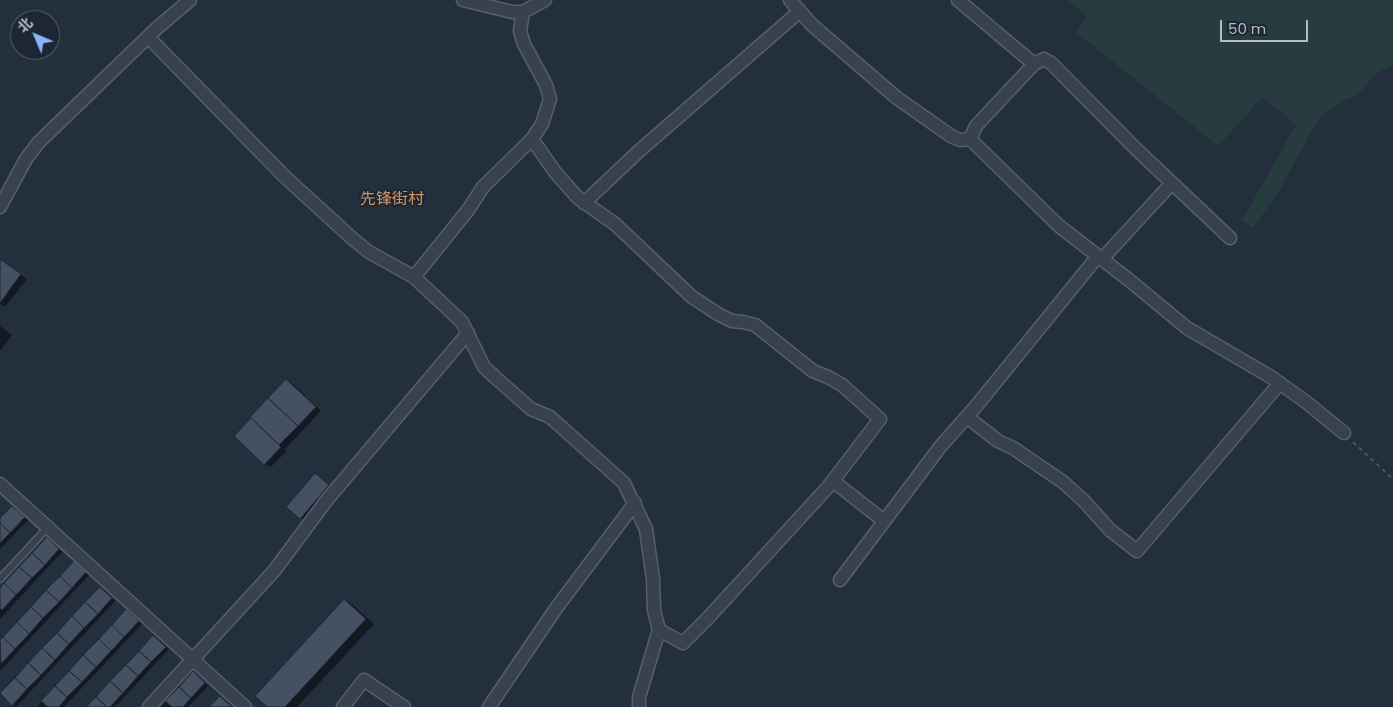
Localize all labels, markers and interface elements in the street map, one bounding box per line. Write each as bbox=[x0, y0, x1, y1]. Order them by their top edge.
north arrow bbox=[10, 10, 60, 60]
scale bar bbox=[1223, 10, 1310, 42]
text: 北 bbox=[13, 13, 37, 37]
text: 50 m bbox=[1228, 18, 1266, 39]
district label: 先锋街村 bbox=[360, 190, 424, 210]

